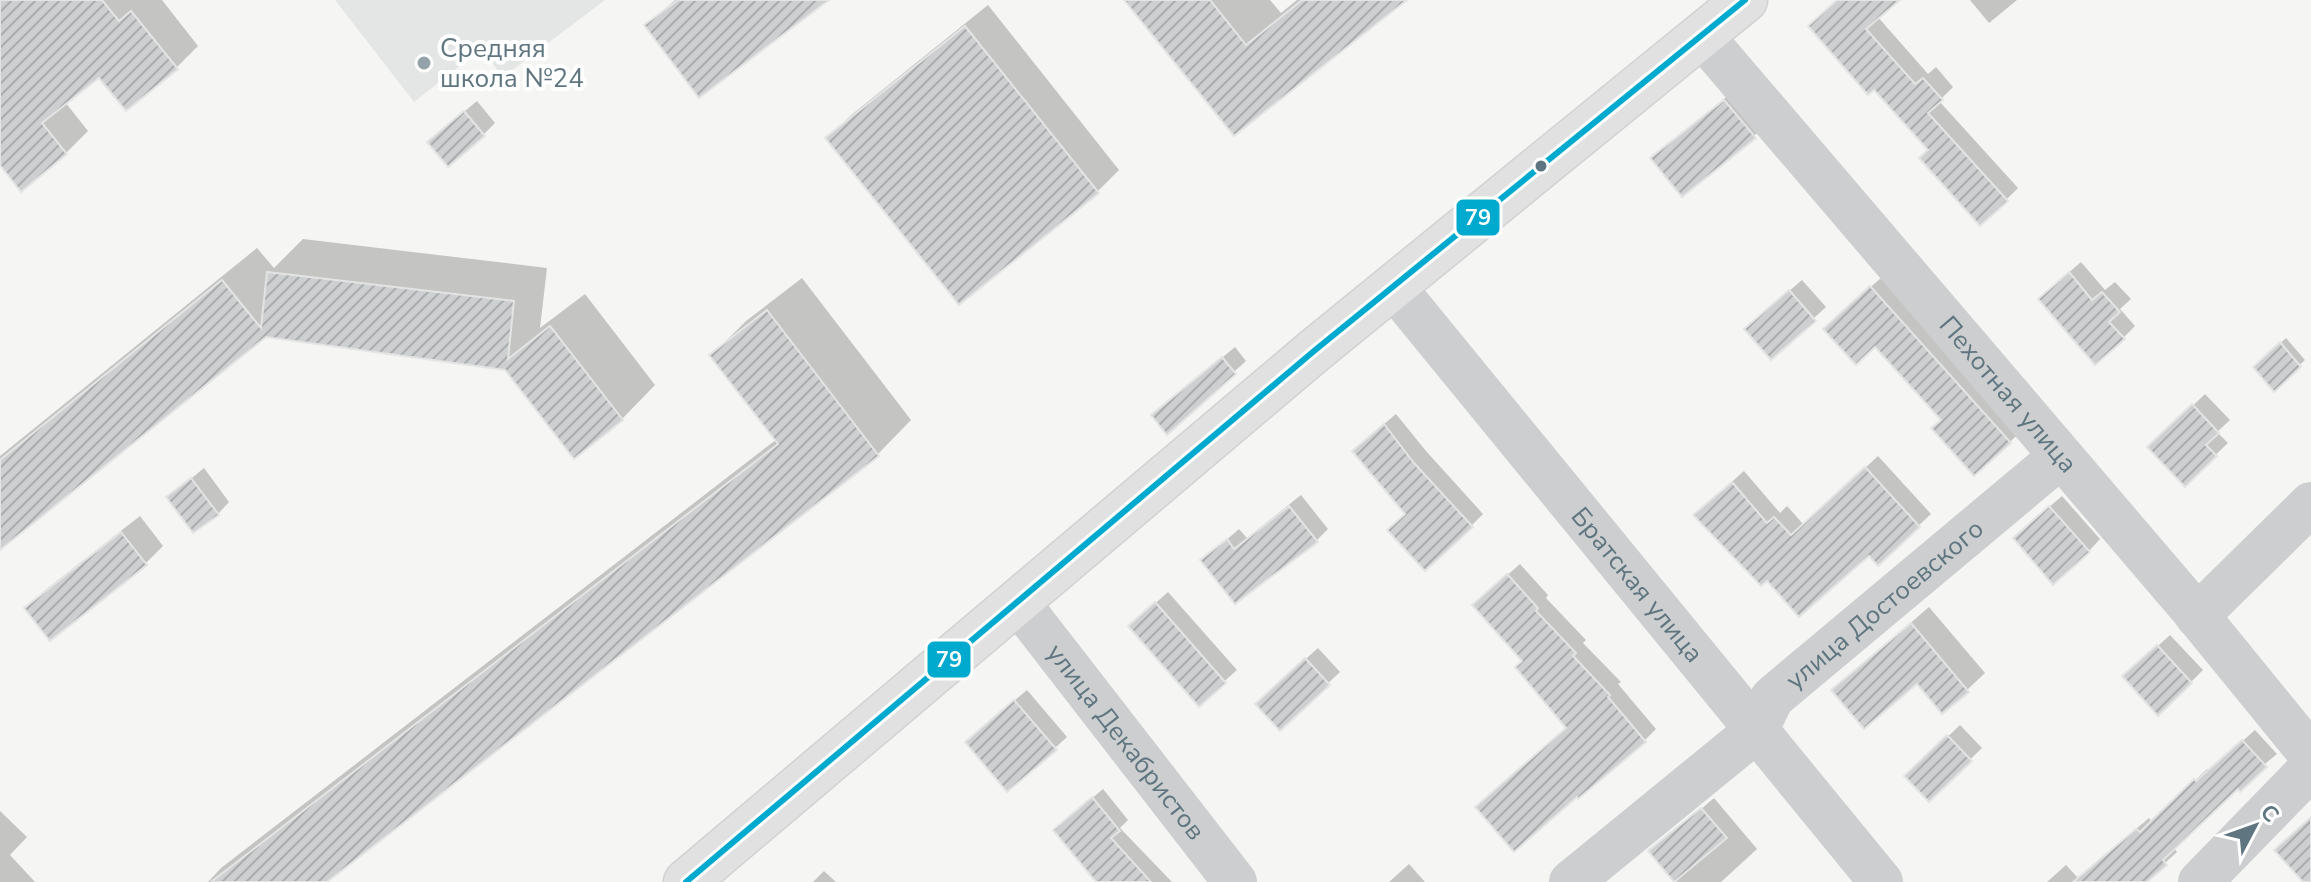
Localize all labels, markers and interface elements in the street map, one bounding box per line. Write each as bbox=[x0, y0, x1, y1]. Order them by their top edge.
place label: Средняя школа №24 bbox=[440, 31, 584, 96]
marker: Средняя школа №24 bbox=[415, 54, 433, 72]
unlabelled marker bbox=[1533, 158, 1549, 174]
line badge: 79 bbox=[1455, 198, 1501, 237]
text: 79 bbox=[1465, 203, 1491, 233]
street label: Пехотная улица bbox=[1931, 309, 2085, 480]
street label: Братская улица bbox=[1563, 500, 1711, 670]
street label: улица Достоевского bbox=[1778, 511, 1991, 697]
street label: улица Декабристов bbox=[1039, 637, 1213, 847]
line badge: 79 bbox=[926, 640, 972, 679]
text: 79 bbox=[936, 645, 962, 675]
north arrow bbox=[2215, 786, 2295, 866]
text: С bbox=[2253, 798, 2286, 829]

